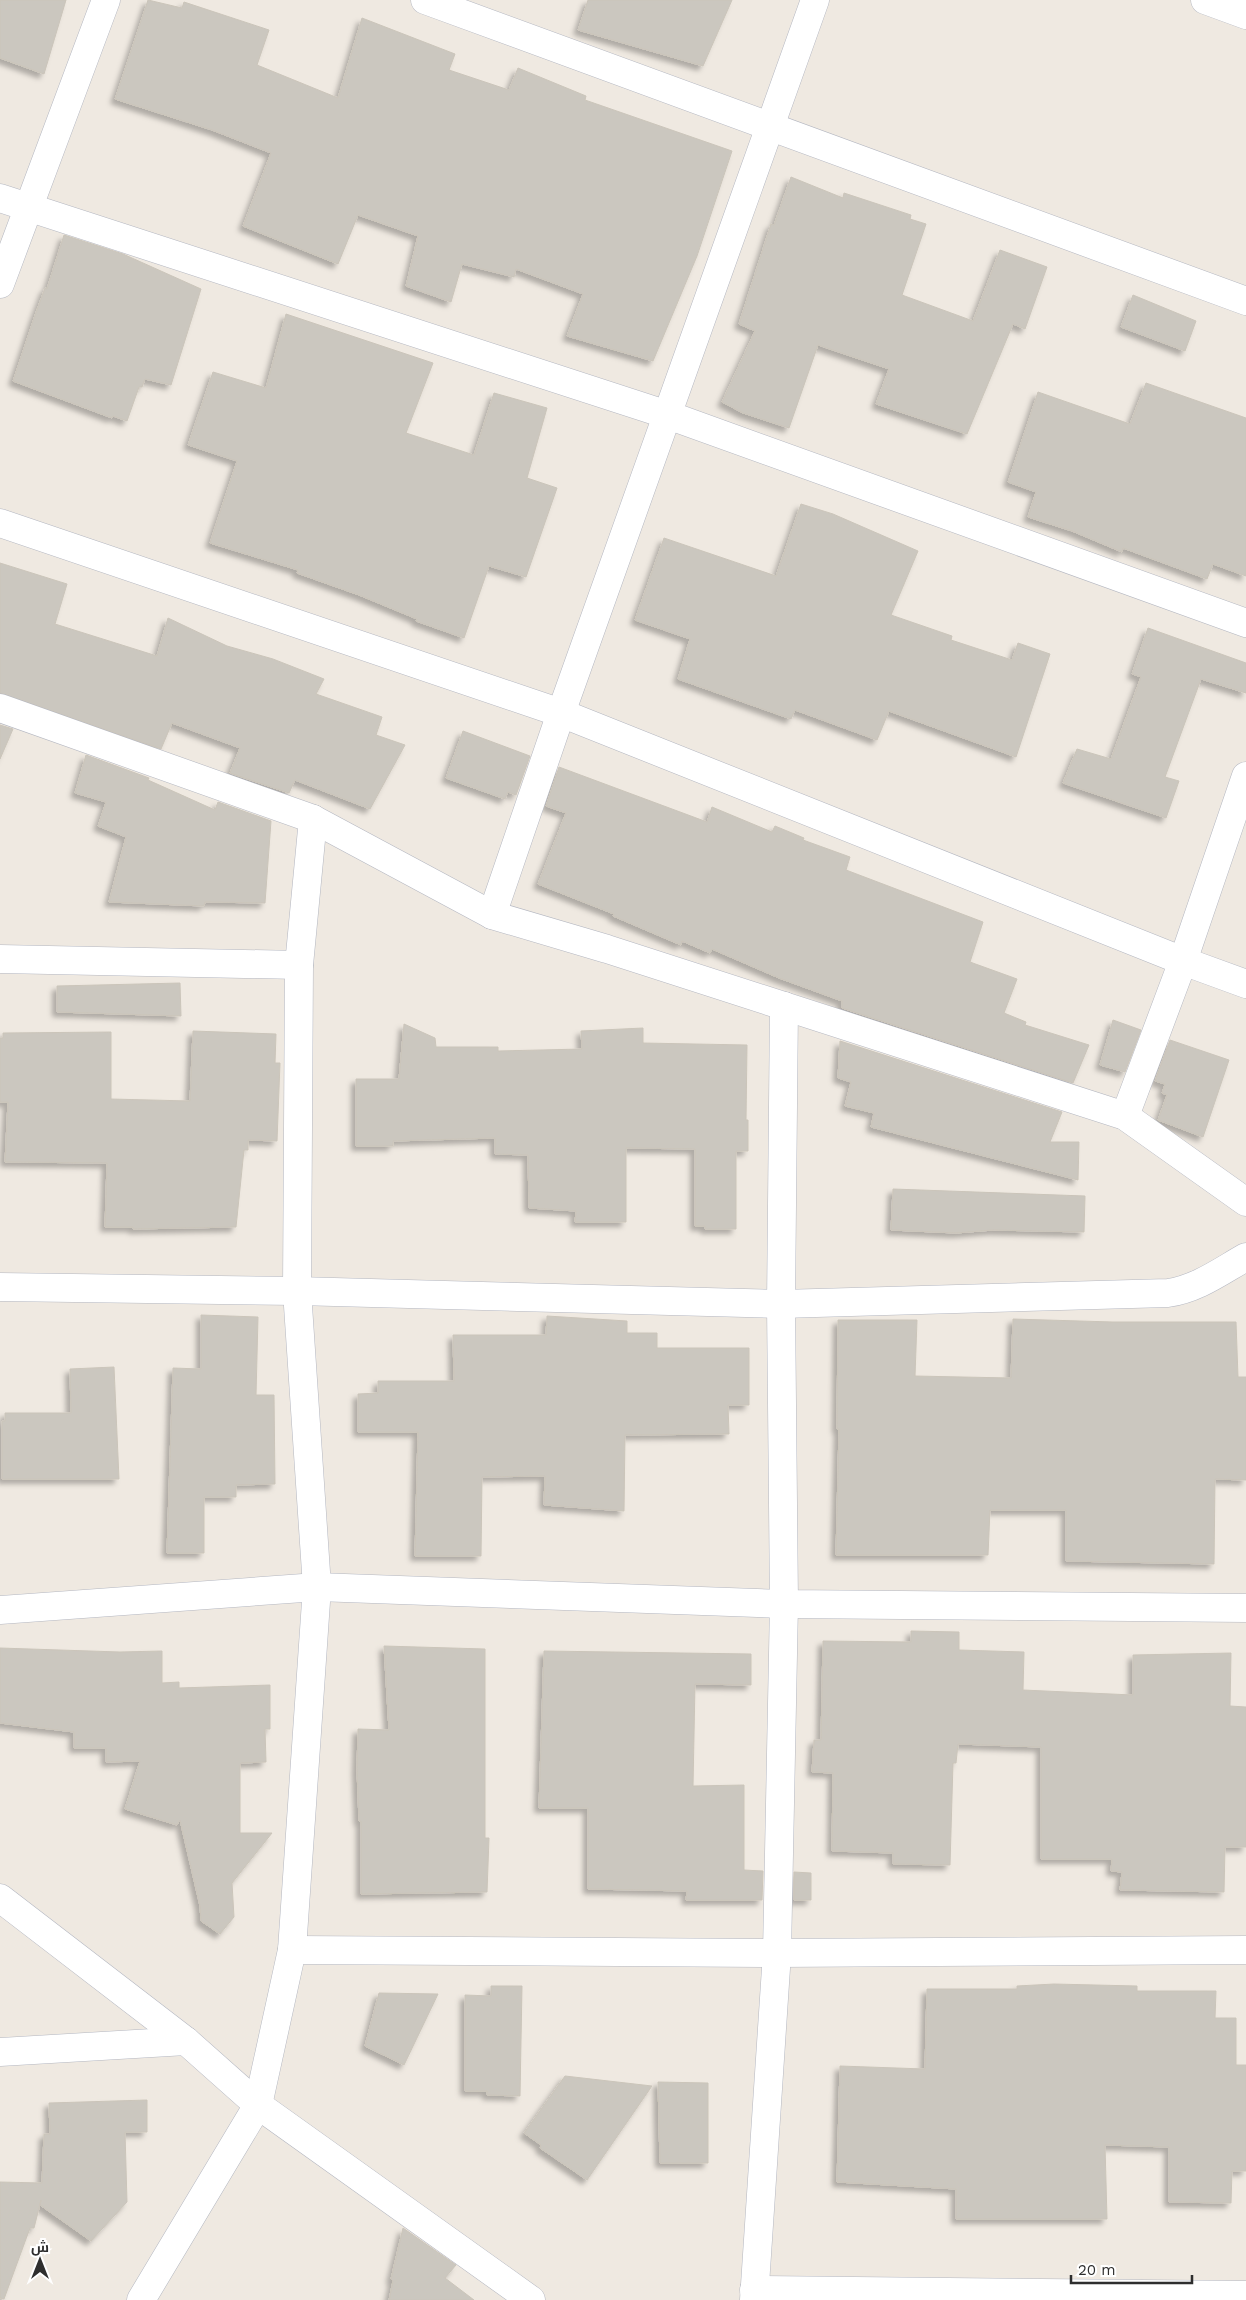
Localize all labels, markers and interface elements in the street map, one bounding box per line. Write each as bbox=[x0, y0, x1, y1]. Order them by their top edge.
north arrow bbox=[15, 2235, 65, 2285]
text: ش bbox=[31, 2239, 49, 2256]
scale bar bbox=[1071, 2252, 1192, 2284]
text: 20 m bbox=[1078, 2261, 1116, 2279]

